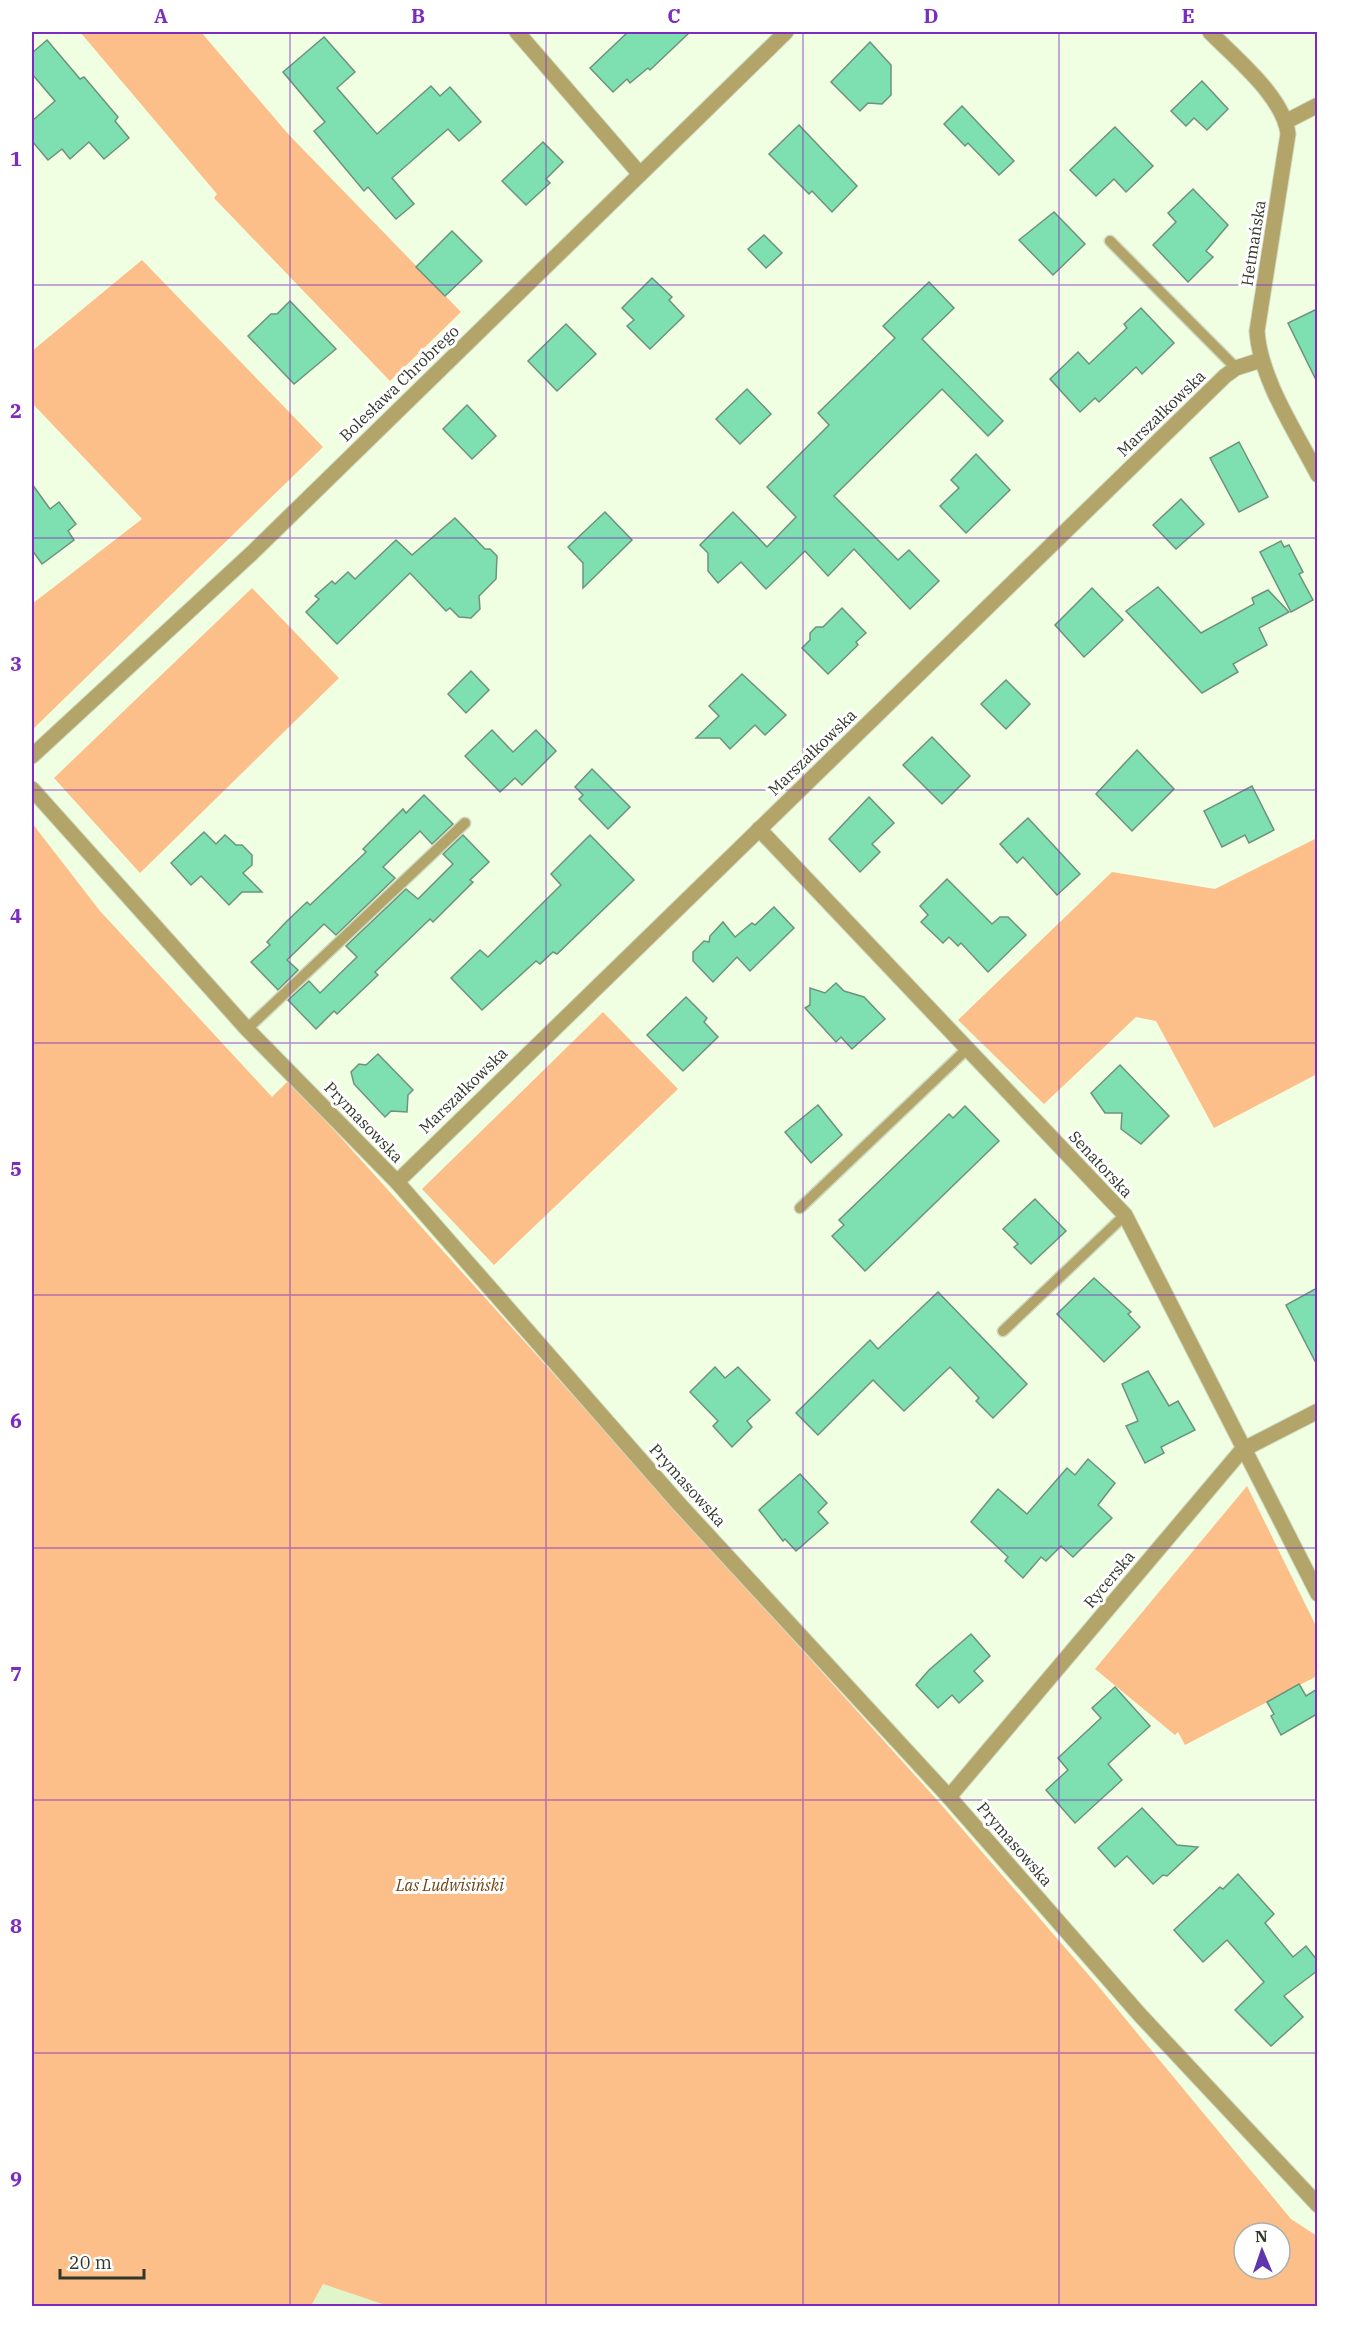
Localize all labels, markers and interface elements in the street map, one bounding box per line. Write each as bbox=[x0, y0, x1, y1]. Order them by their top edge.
text: A bbox=[154, 2, 168, 29]
text: B bbox=[411, 2, 425, 29]
text: C bbox=[667, 2, 681, 29]
text: D bbox=[923, 2, 939, 29]
text: E bbox=[1181, 2, 1195, 29]
text: 1 bbox=[10, 145, 22, 172]
street label: Hetmańska bbox=[1236, 198, 1270, 287]
street label: Bolesława Chrobrego bbox=[335, 321, 463, 445]
street label: Marszałkowska bbox=[1113, 366, 1210, 460]
text: 2 bbox=[10, 397, 22, 424]
text: 3 bbox=[10, 650, 22, 677]
street label: Marszałkowska bbox=[764, 705, 861, 799]
text: 4 bbox=[10, 902, 22, 929]
street label: Marszałkowska bbox=[415, 1043, 512, 1137]
street label: Prymasowska bbox=[320, 1077, 408, 1167]
street label: Senatorska bbox=[1065, 1126, 1137, 1202]
text: 5 bbox=[10, 1155, 22, 1182]
text: 6 bbox=[10, 1407, 22, 1434]
street label: Prymasowska bbox=[645, 1439, 731, 1531]
street label: Rycerska bbox=[1079, 1546, 1139, 1612]
text: 7 bbox=[10, 1660, 22, 1687]
street label: Prymasowska bbox=[973, 1798, 1057, 1890]
park label: Las Ludwisiński bbox=[395, 1875, 504, 1895]
text: 8 bbox=[10, 1912, 22, 1939]
text: 9 bbox=[10, 2165, 22, 2192]
north arrow bbox=[1232, 2221, 1292, 2281]
text: N bbox=[1255, 2226, 1268, 2246]
scale bar bbox=[60, 2242, 144, 2280]
text: 20 m bbox=[69, 2251, 112, 2274]

